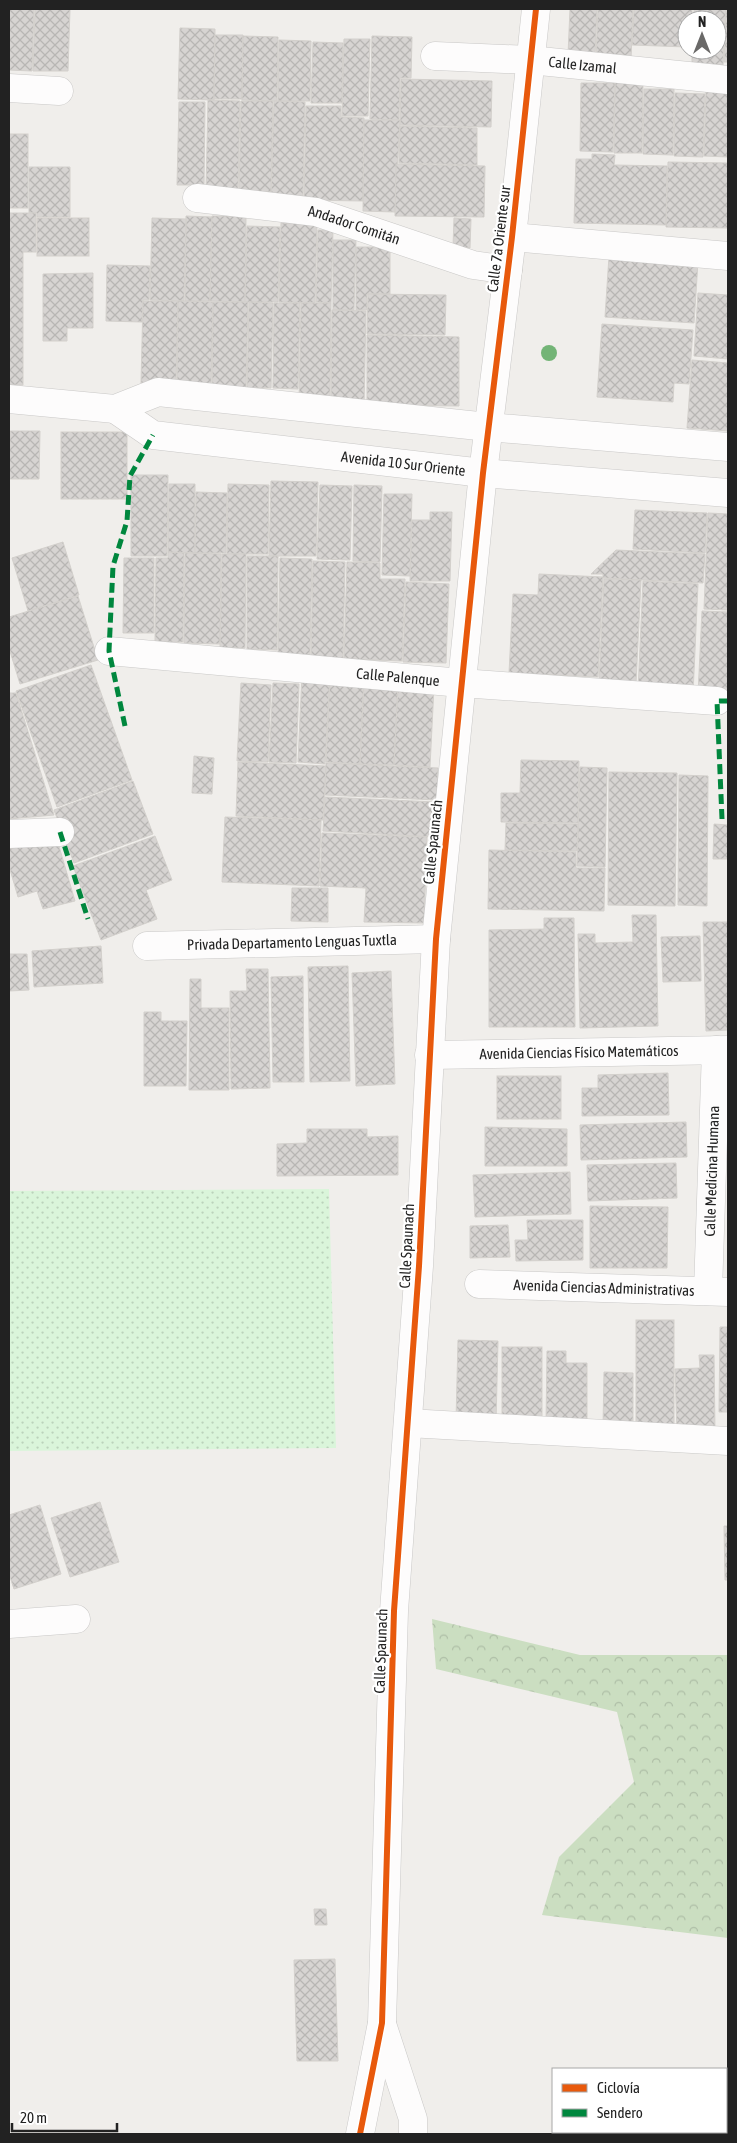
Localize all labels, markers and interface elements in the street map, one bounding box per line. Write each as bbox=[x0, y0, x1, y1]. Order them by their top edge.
north arrow bbox=[677, 10, 727, 60]
text: N bbox=[698, 14, 706, 30]
street label: Calle Izamal bbox=[548, 53, 618, 77]
street label: Calle 7a Oriente sur bbox=[484, 184, 514, 293]
street label: Andador Comitán bbox=[307, 202, 402, 248]
street label: Avenida 10 Sur Oriente bbox=[340, 448, 467, 479]
street label: Calle Palenque bbox=[355, 665, 440, 689]
street label: Calle Spaunach bbox=[420, 799, 445, 885]
street label: Privada Departamento Lenguas Tuxtla bbox=[187, 931, 397, 953]
street label: Avenida Ciencias Físico Matemáticos bbox=[479, 1042, 679, 1062]
street label: Calle Medicina Humana bbox=[701, 1105, 722, 1237]
street label: Calle Spaunach bbox=[396, 1203, 417, 1289]
street label: Avenida Ciencias Administrativas bbox=[513, 1276, 695, 1299]
street label: Calle Spaunach bbox=[371, 1608, 390, 1694]
legend bbox=[552, 2068, 727, 2133]
text: Ciclovía bbox=[597, 2079, 640, 2096]
scale bar bbox=[12, 2100, 118, 2132]
text: Sendero bbox=[597, 2104, 643, 2121]
text: 20 m bbox=[20, 2109, 47, 2126]

